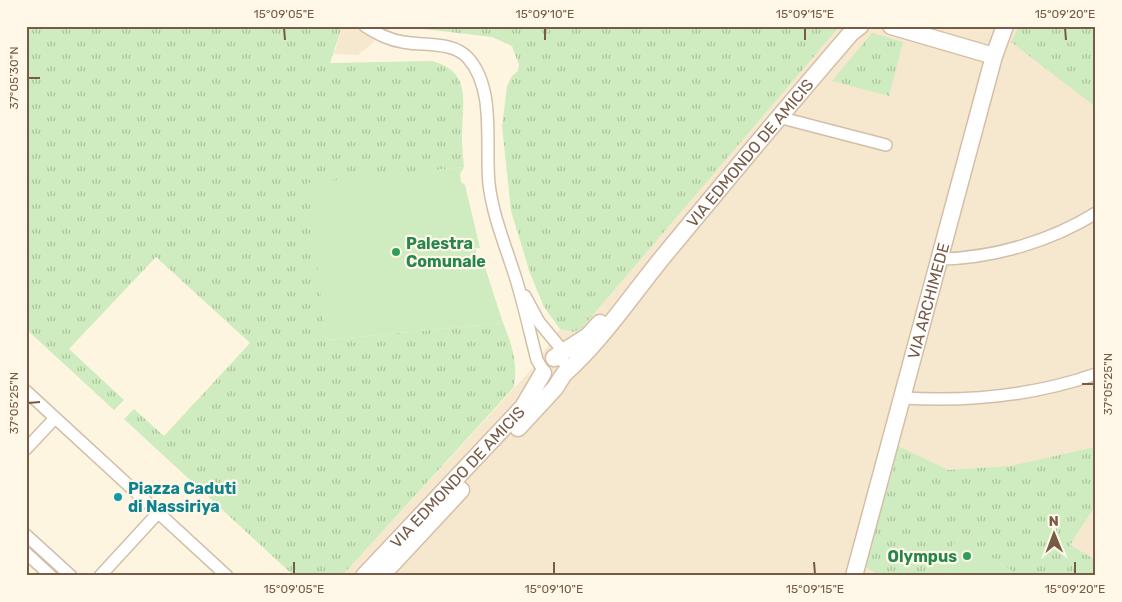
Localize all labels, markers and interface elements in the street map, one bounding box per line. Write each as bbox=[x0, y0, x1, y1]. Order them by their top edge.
text: 15°09'05"E bbox=[254, 7, 314, 21]
text: 15°09'10"E bbox=[516, 7, 574, 21]
text: 15°09'15"E bbox=[776, 7, 834, 21]
text: 15°09'20"E bbox=[1035, 7, 1095, 21]
text: 37°05'30"N bbox=[7, 46, 21, 110]
street label: VIA EDMONDO DE AMICIS bbox=[682, 75, 817, 231]
place label: Palestra Comunale bbox=[406, 234, 486, 271]
street label: VIA ARCHIMEDE bbox=[903, 241, 953, 361]
marker: Palestra Comunale bbox=[390, 246, 402, 258]
text: 37°05'25"N bbox=[1101, 353, 1115, 415]
text: 37°05'25"N bbox=[7, 372, 21, 434]
street label: VIA EDMONDO DE AMICIS bbox=[386, 402, 528, 552]
place label: Piazza Caduti di Nassiriya bbox=[128, 479, 236, 516]
marker: Piazza Caduti di Nassiriya bbox=[112, 491, 124, 503]
north arrow bbox=[1030, 510, 1080, 560]
text: N bbox=[1049, 513, 1059, 530]
place label: Olympus bbox=[888, 547, 957, 566]
marker: Olympus bbox=[961, 550, 973, 562]
text: 15°09'05"E bbox=[264, 582, 324, 596]
text: 15°09'10"E bbox=[525, 582, 583, 596]
text: 15°09'15"E bbox=[786, 582, 844, 596]
text: 15°09'20"E bbox=[1045, 582, 1105, 596]

